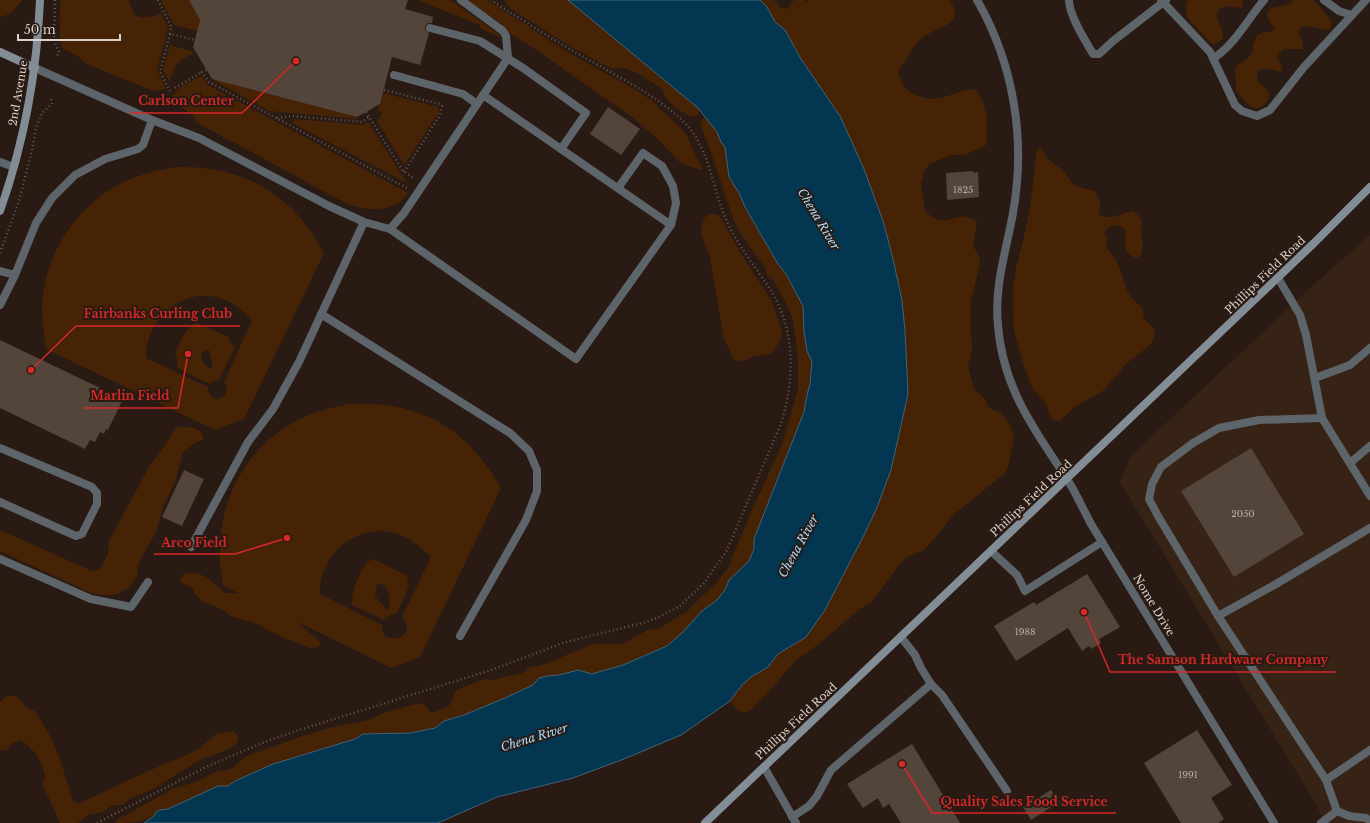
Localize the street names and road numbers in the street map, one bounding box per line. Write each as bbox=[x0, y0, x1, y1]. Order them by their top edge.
street label: 2nd Avenue bbox=[5, 59, 31, 127]
street label: Phillips Field Road bbox=[1222, 233, 1308, 317]
street label: Phillips Field Road bbox=[987, 456, 1075, 539]
street label: Nome Drive bbox=[1130, 572, 1178, 638]
street label: Phillips Field Road bbox=[752, 679, 840, 762]

